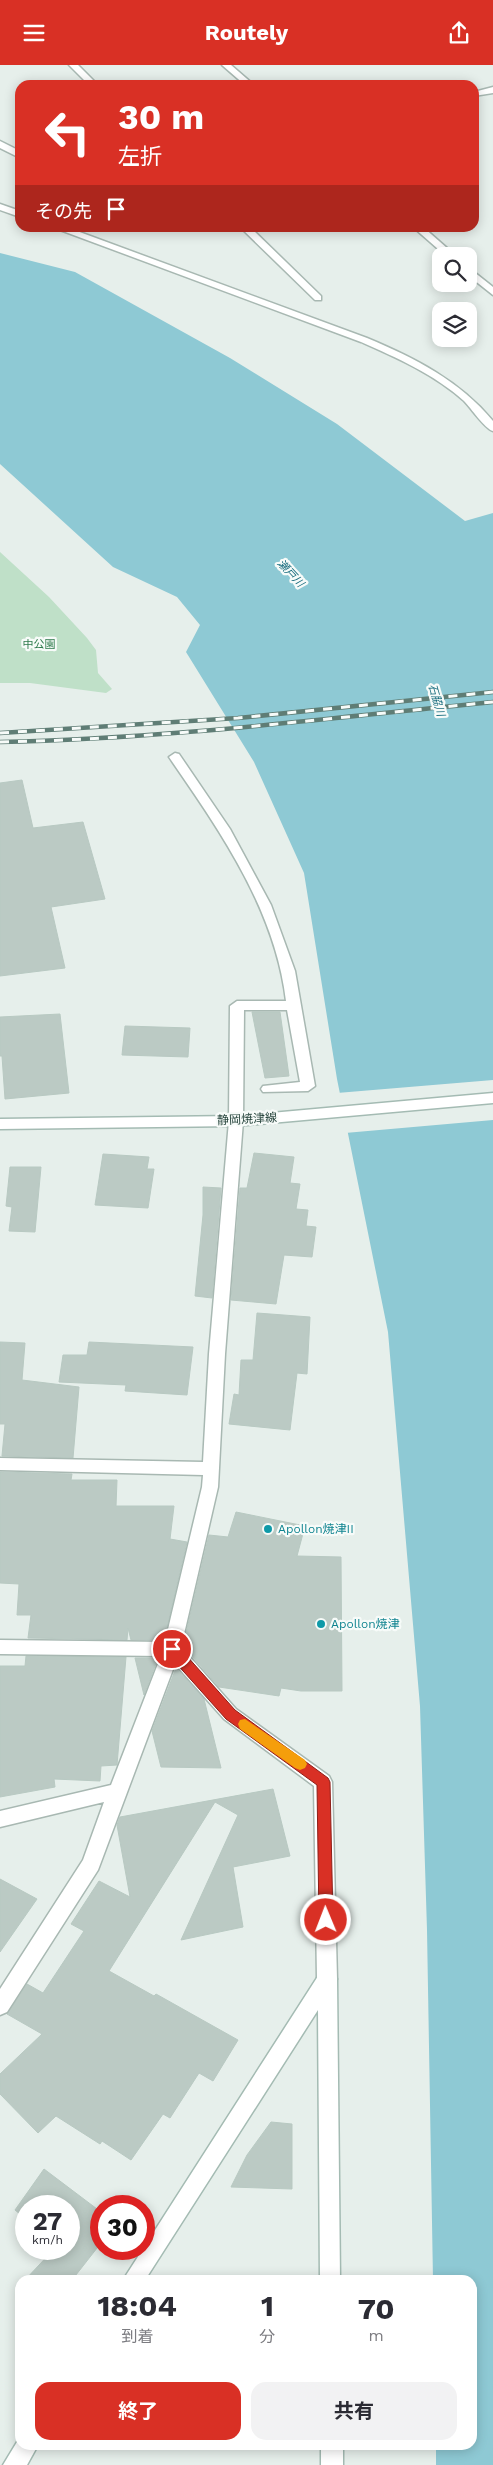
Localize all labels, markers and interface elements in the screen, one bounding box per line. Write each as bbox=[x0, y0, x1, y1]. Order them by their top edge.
icon: menu bbox=[20, 19, 48, 47]
icon: share bbox=[445, 19, 473, 47]
text: Routely bbox=[205, 20, 288, 45]
text: 30 m bbox=[118, 96, 204, 138]
icon: left bbox=[35, 100, 100, 165]
text: 左折 bbox=[118, 144, 162, 169]
icon: arrive bbox=[102, 195, 130, 223]
text: その先 bbox=[35, 200, 92, 223]
map controls bbox=[432, 247, 477, 347]
button: search bbox=[432, 247, 477, 292]
button: layers bbox=[432, 302, 477, 347]
water label: 瀬戸川 bbox=[275, 557, 307, 591]
park label: 中公園 bbox=[23, 638, 56, 651]
water label: 石脇川 bbox=[426, 682, 448, 719]
street label: 静岡焼津線 bbox=[217, 1110, 277, 1128]
place label: Apollon焼津II bbox=[278, 1522, 354, 1536]
marker: Apollon焼津II bbox=[262, 1523, 274, 1535]
place label: Apollon焼津 bbox=[331, 1617, 400, 1631]
marker: Apollon焼津 bbox=[315, 1618, 327, 1630]
pin bbox=[151, 1628, 193, 1670]
icon: arrive bbox=[158, 1635, 186, 1663]
position arrow bbox=[299, 1893, 351, 1945]
speed limit sign: 30 bbox=[90, 2195, 155, 2260]
text: 27 bbox=[33, 2207, 62, 2236]
text: km/h bbox=[32, 2233, 63, 2247]
text: 18:04 bbox=[97, 2288, 177, 2323]
text: 1 bbox=[261, 2288, 274, 2323]
text: 70 bbox=[358, 2291, 395, 2326]
text: m bbox=[369, 2326, 384, 2345]
text: 到着 bbox=[121, 2327, 153, 2346]
text: 分 bbox=[259, 2327, 275, 2346]
button: 終了 bbox=[35, 2382, 241, 2440]
button: 共有 bbox=[251, 2382, 457, 2440]

